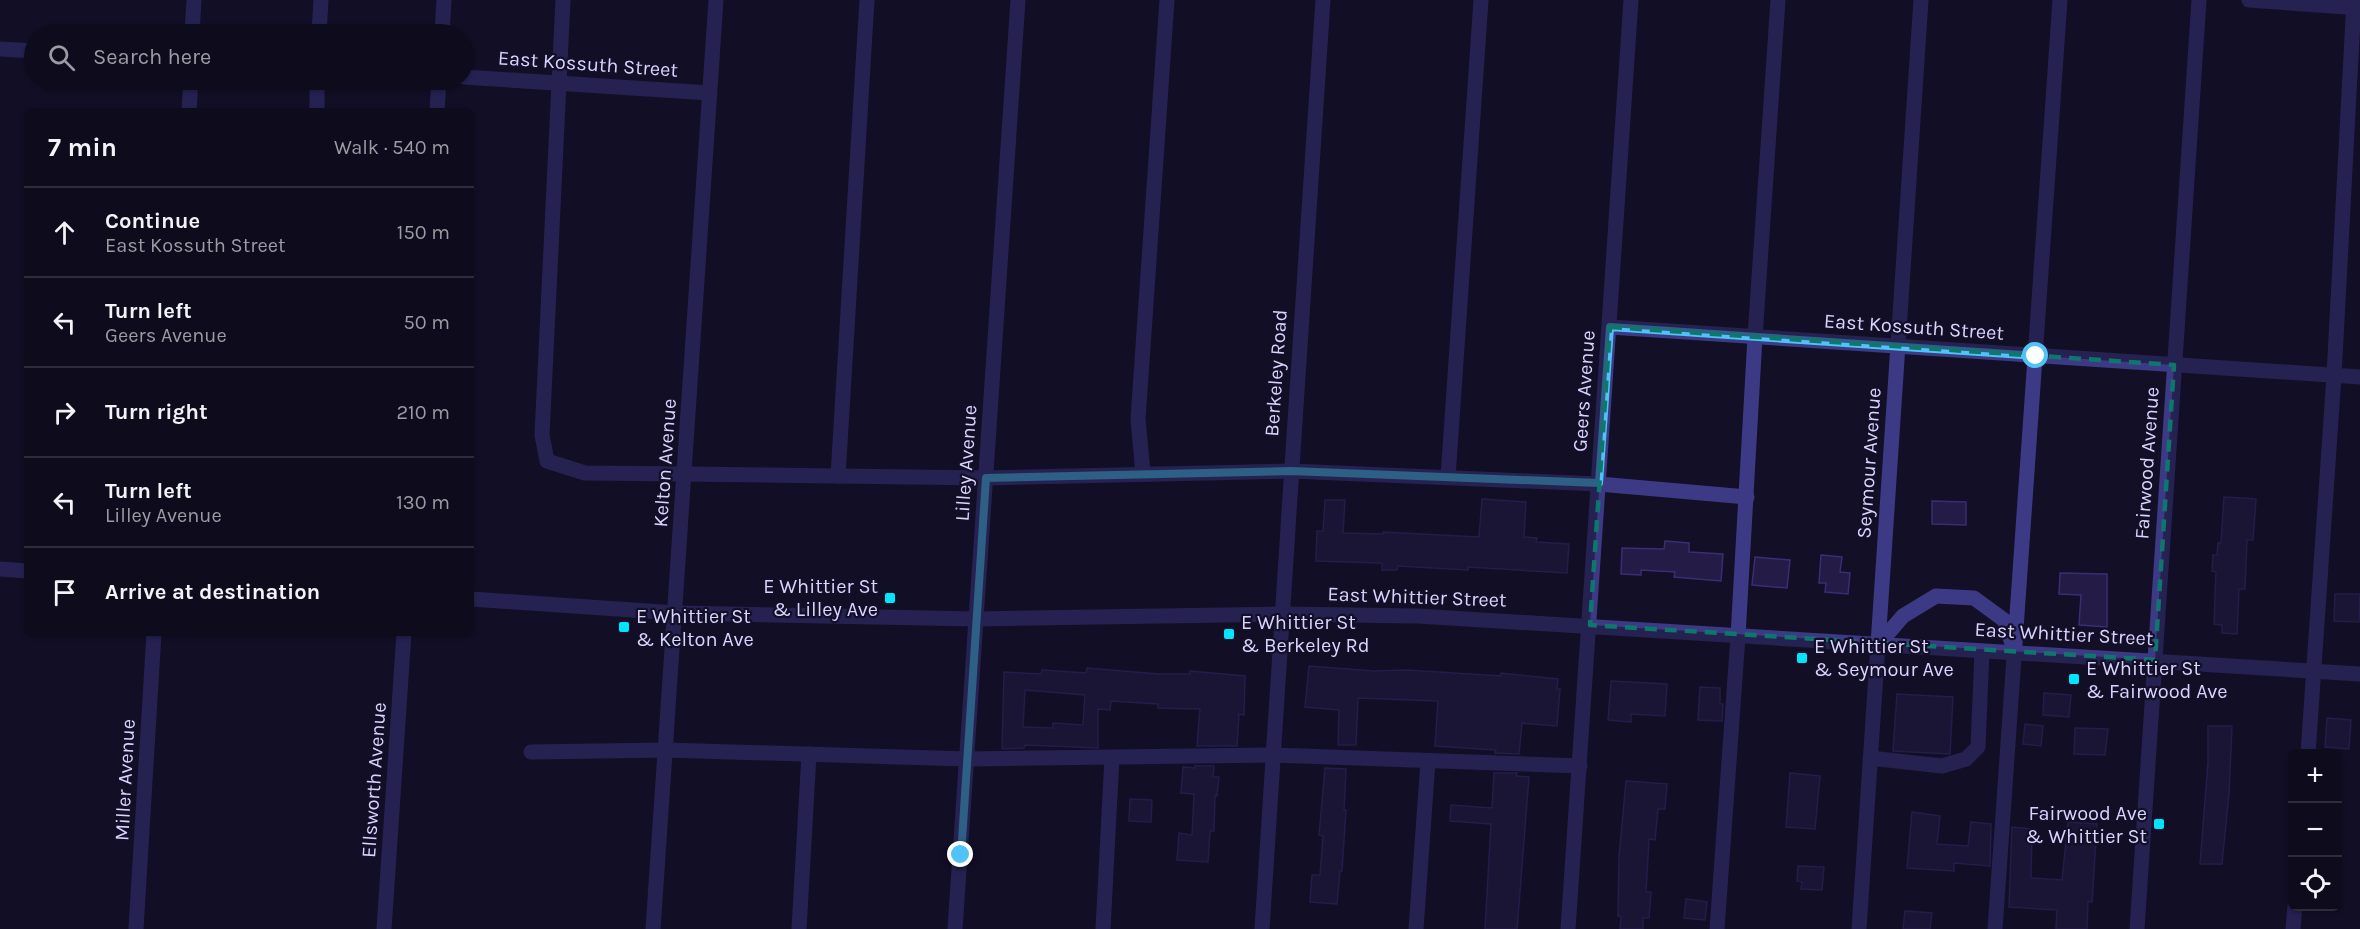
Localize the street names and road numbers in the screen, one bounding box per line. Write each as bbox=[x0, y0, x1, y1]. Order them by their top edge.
street label: East Kossuth Street bbox=[497, 46, 679, 82]
street label: Berkeley Road bbox=[1260, 309, 1292, 437]
street label: East Kossuth Street bbox=[1823, 309, 2005, 345]
street label: Geers Avenue bbox=[1568, 329, 1600, 453]
street label: Fairwood Avenue bbox=[2130, 386, 2164, 540]
street label: Seymour Avenue bbox=[1852, 387, 1886, 539]
street label: Kelton Avenue bbox=[649, 398, 681, 528]
street label: Lilley Avenue bbox=[950, 404, 982, 522]
street label: East Whittier Street bbox=[1327, 582, 1507, 612]
street label: East Whittier Street bbox=[1974, 618, 2155, 650]
street label: Ellsworth Avenue bbox=[357, 702, 391, 858]
street label: Miller Avenue bbox=[110, 718, 140, 842]

